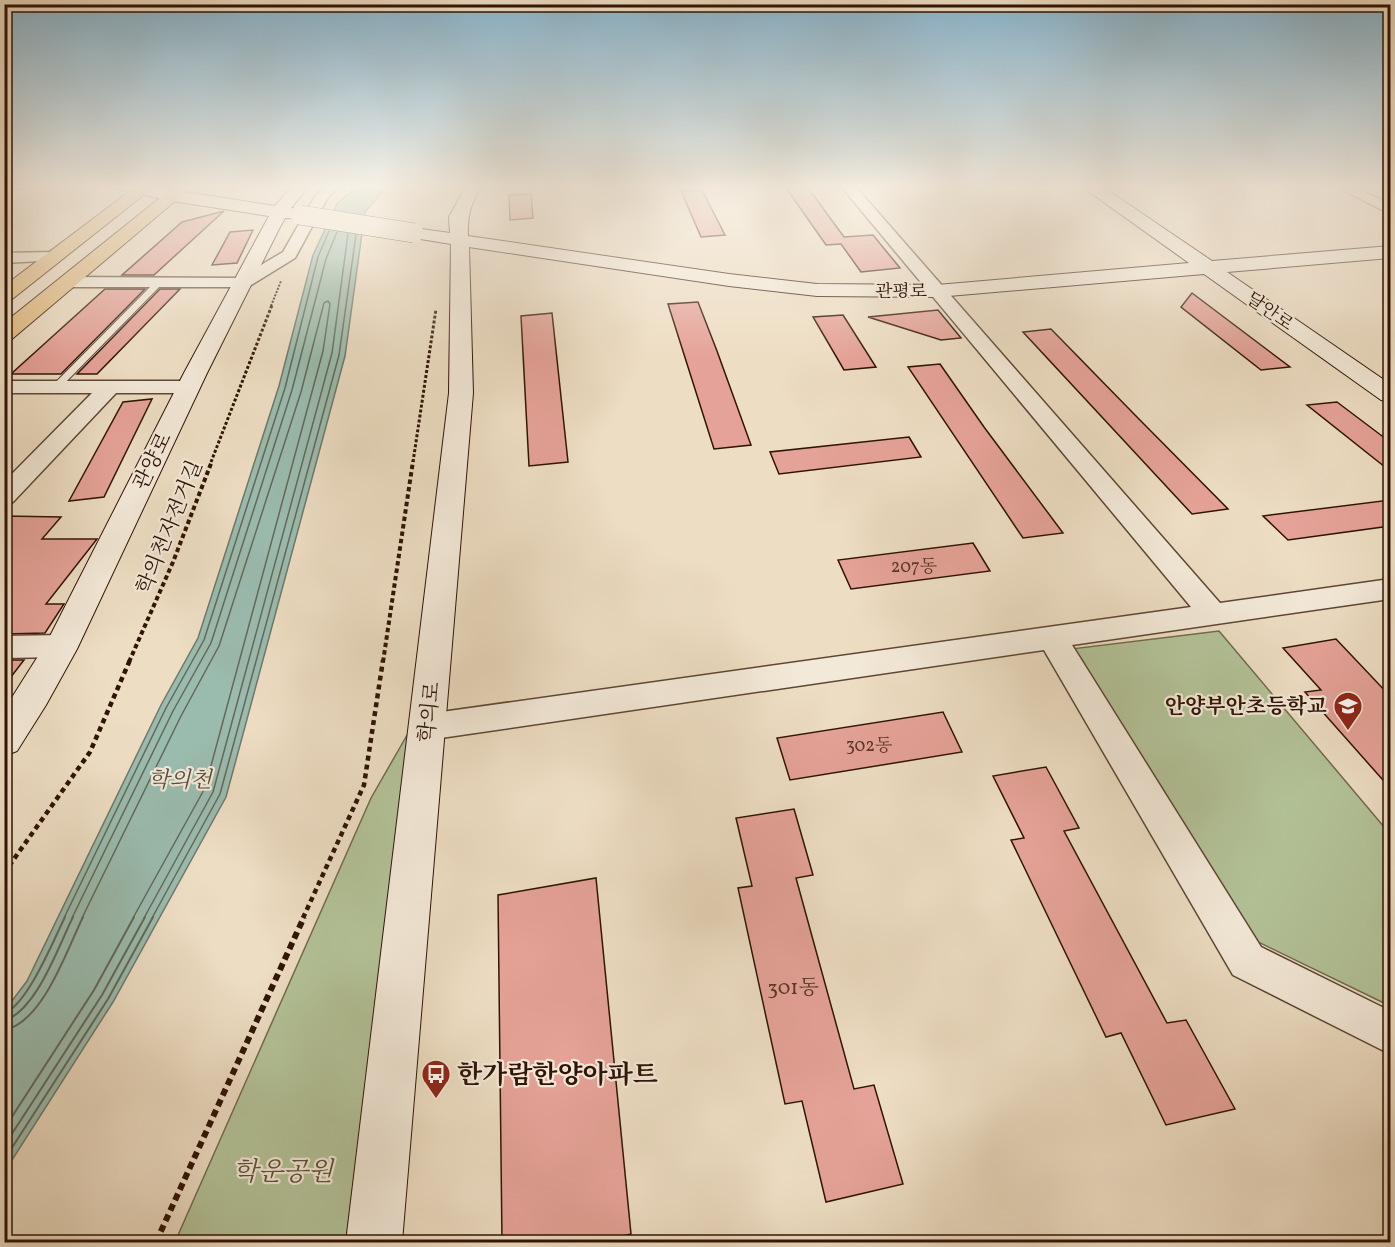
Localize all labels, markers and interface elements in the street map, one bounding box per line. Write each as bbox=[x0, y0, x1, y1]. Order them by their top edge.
street label: 관평로 bbox=[875, 280, 927, 305]
street label: 달안로 bbox=[1241, 287, 1298, 337]
street label: 관양로 bbox=[127, 428, 180, 495]
street label: 학의천자전거길 bbox=[130, 456, 210, 599]
house number: 207동 bbox=[891, 555, 937, 580]
street label: 학의로 bbox=[413, 680, 448, 744]
school or university icon: 안양부안초등학교 bbox=[1332, 690, 1364, 732]
place label: 안양부안초등학교 bbox=[1165, 693, 1327, 722]
house number: 302동 bbox=[846, 734, 892, 759]
water label: 학의천 bbox=[148, 766, 214, 797]
house number: 301동 bbox=[767, 974, 819, 1003]
bus stop icon: 한가람한양아파트 bbox=[420, 1058, 452, 1100]
place label: 한가람한양아파트 bbox=[457, 1058, 658, 1094]
park label: 학운공원 bbox=[233, 1155, 335, 1191]

